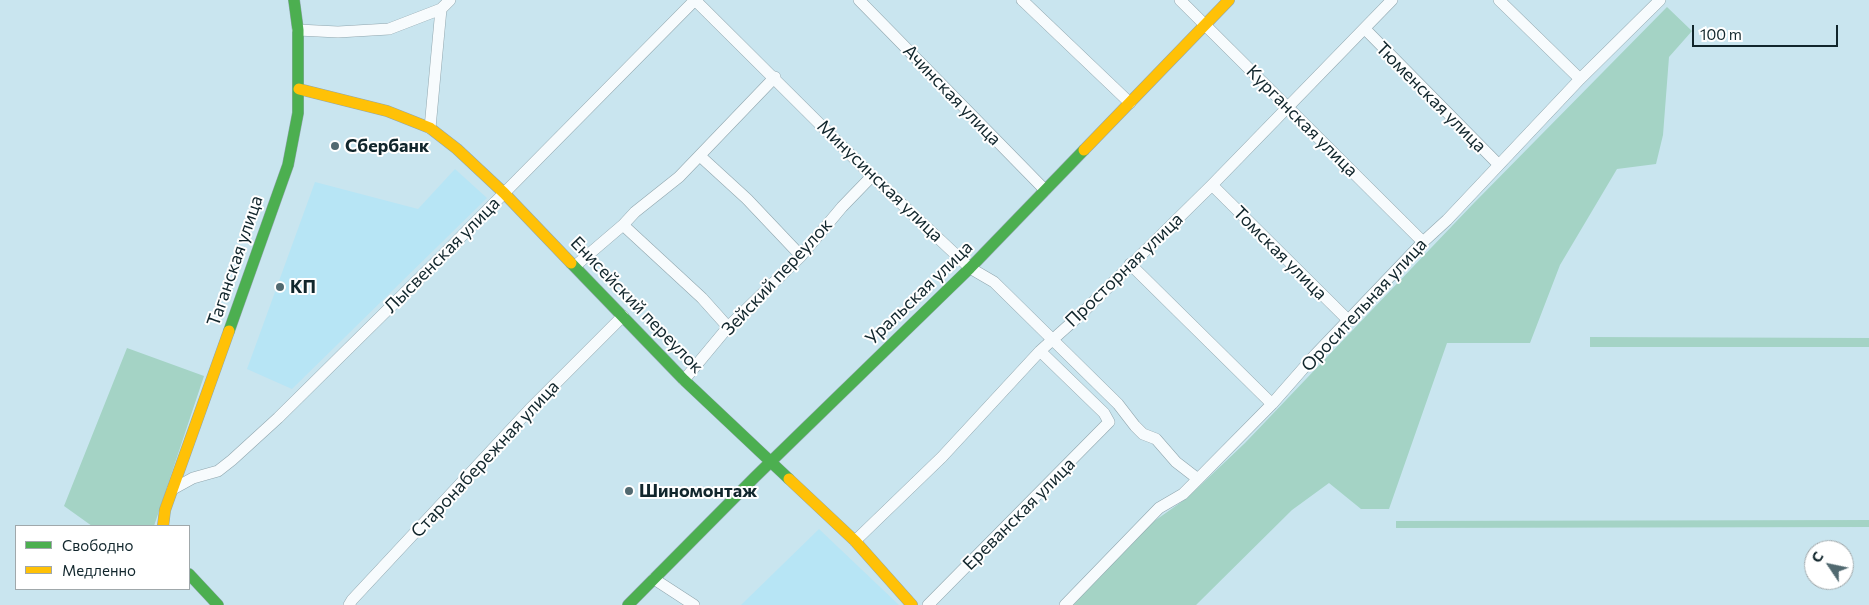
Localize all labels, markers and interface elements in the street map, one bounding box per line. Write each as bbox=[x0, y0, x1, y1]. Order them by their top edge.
scale bar bbox=[1694, 15, 1840, 47]
text: 100 m bbox=[1700, 25, 1742, 43]
street label: Тюменская улица bbox=[1371, 37, 1491, 157]
street label: Ачинская улица bbox=[898, 40, 1006, 150]
street label: Курганская улица bbox=[1242, 61, 1362, 181]
street label: Минусинская улица bbox=[813, 115, 947, 247]
place label: Сбербанк bbox=[345, 135, 429, 157]
marker: Сбербанк bbox=[329, 140, 341, 152]
street label: Таганская улица bbox=[203, 193, 267, 329]
street label: Лысвенская улица bbox=[380, 193, 504, 317]
street label: Томская улица bbox=[1229, 202, 1331, 304]
street label: Просторная улица bbox=[1061, 208, 1187, 332]
street label: Зейский переулок bbox=[717, 214, 837, 340]
street label: Енисейский переулок bbox=[566, 232, 708, 378]
street label: Оросительная улица bbox=[1297, 234, 1431, 376]
street label: Уральская улица bbox=[861, 236, 977, 350]
place label: КП bbox=[290, 276, 316, 298]
marker: КП bbox=[274, 281, 286, 293]
street label: Старонабережная улица bbox=[406, 376, 564, 542]
street label: Ереванская улица bbox=[958, 453, 1080, 575]
place label: Шиномонтаж bbox=[639, 480, 757, 502]
marker: Шиномонтаж bbox=[623, 485, 635, 497]
legend bbox=[15, 525, 190, 590]
text: Свободно bbox=[62, 536, 133, 554]
north arrow bbox=[1804, 540, 1854, 590]
text: С bbox=[1807, 548, 1827, 566]
text: Медленно bbox=[62, 561, 136, 579]

